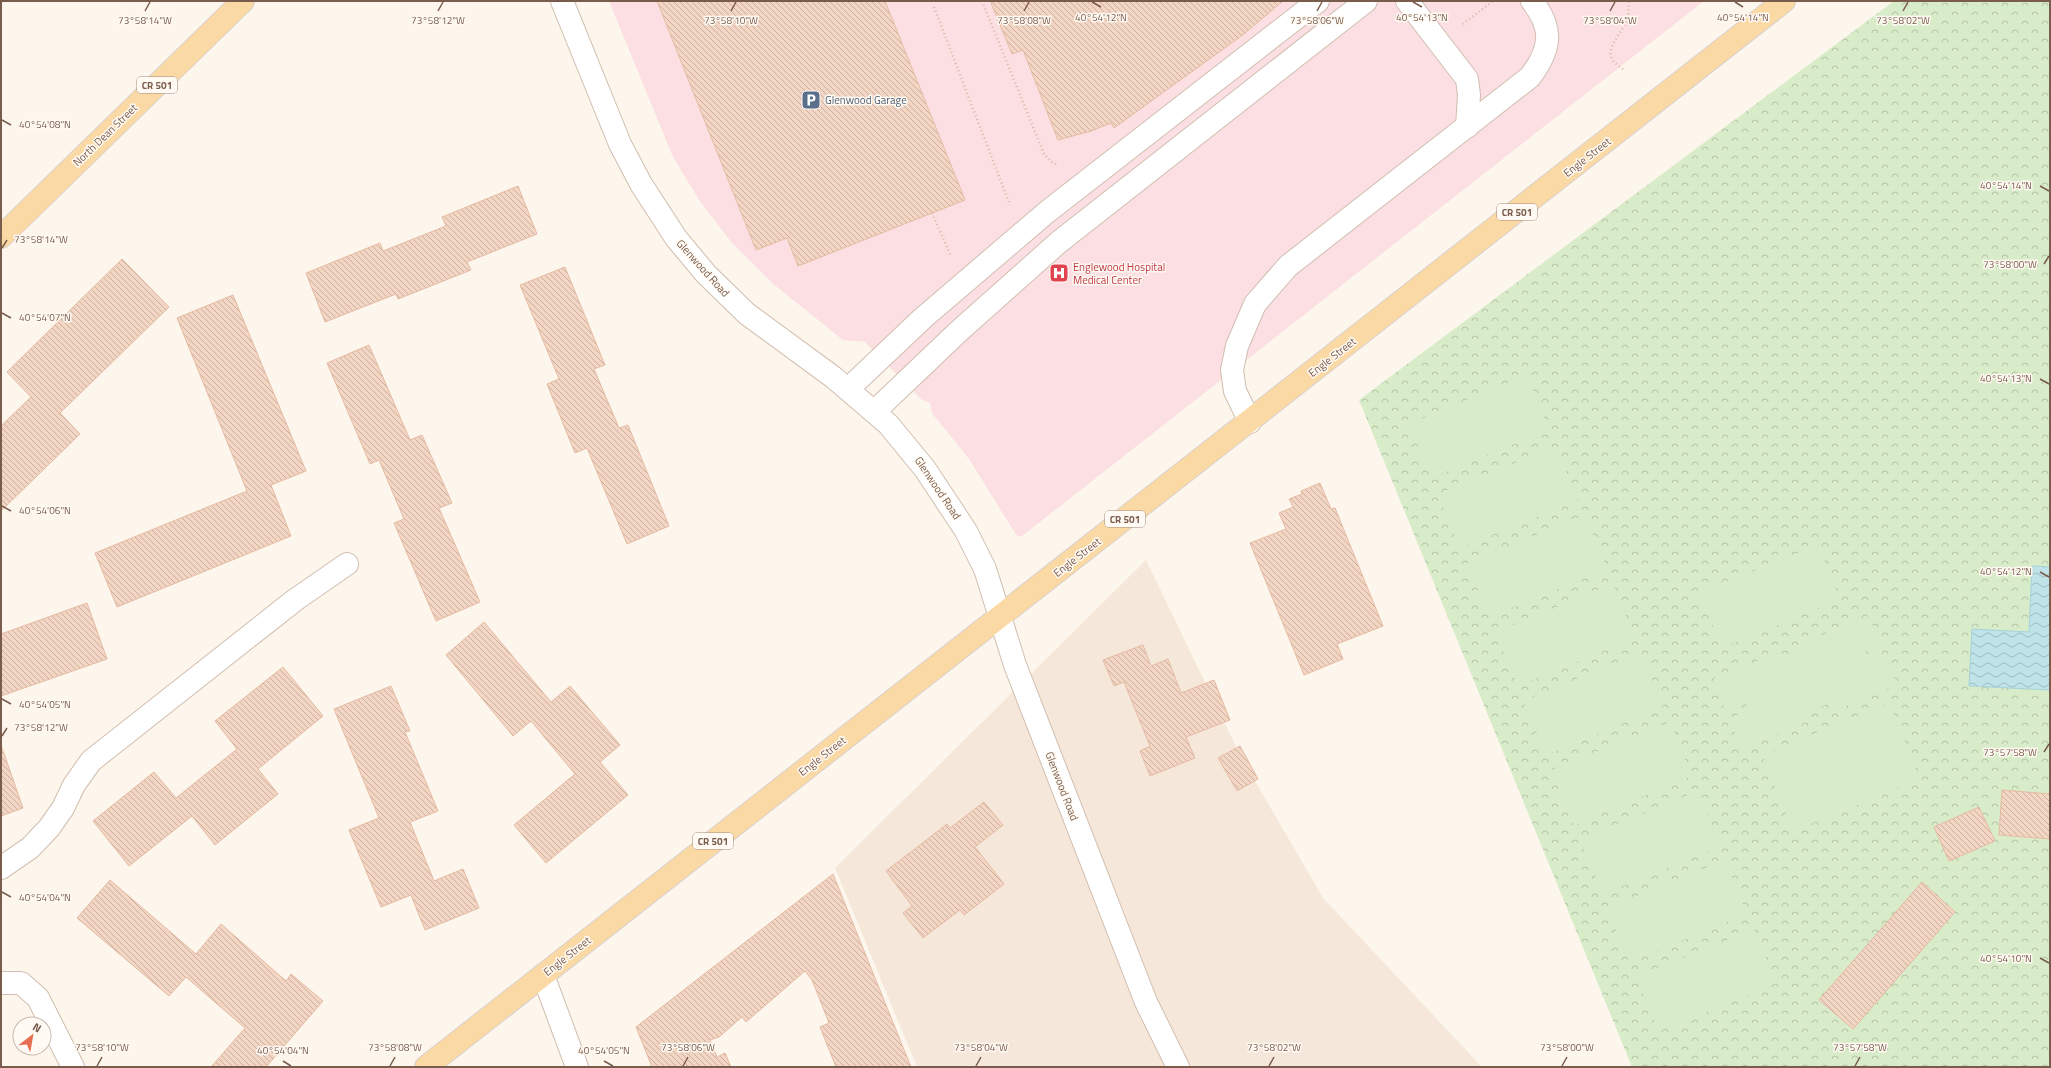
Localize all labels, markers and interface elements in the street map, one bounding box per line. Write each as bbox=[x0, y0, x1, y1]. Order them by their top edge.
text: 40°54'12"N bbox=[1075, 10, 1127, 25]
text: 40°54'13"N bbox=[1396, 10, 1448, 25]
text: 40°54'14"N bbox=[1717, 10, 1769, 25]
text: 73°58'14"W bbox=[118, 13, 172, 28]
text: 73°58'12"W bbox=[411, 13, 465, 28]
text: 73°58'10"W bbox=[704, 13, 758, 28]
text: 73°58'08"W bbox=[997, 13, 1051, 28]
text: 73°58'06"W bbox=[1290, 13, 1344, 28]
text: 73°58'04"W bbox=[1583, 13, 1637, 28]
text: 73°58'02"W bbox=[1876, 13, 1930, 28]
road number: CR 501 bbox=[137, 77, 177, 93]
parking icon: Glenwood Garage bbox=[800, 89, 822, 111]
place label: Glenwood Garage bbox=[825, 92, 907, 108]
street label: North Dean Street bbox=[69, 100, 141, 170]
text: 40°54'08"N bbox=[19, 117, 71, 132]
street label: Engle Street bbox=[1560, 133, 1614, 181]
text: 40°54'14"N bbox=[1980, 178, 2032, 193]
road number: CR 501 bbox=[1497, 204, 1537, 220]
text: 73°58'14"W bbox=[14, 232, 68, 247]
street label: Glenwood Road bbox=[673, 236, 733, 301]
text: 73°58'00"W bbox=[1983, 257, 2037, 272]
place label: Englewood Hospital Medical Center bbox=[1073, 259, 1165, 288]
hospital icon: Englewood Hospital Medical Center bbox=[1048, 262, 1070, 284]
text: 40°54'07"N bbox=[19, 310, 71, 325]
street label: Engle Street bbox=[1305, 333, 1359, 381]
text: 40°54'13"N bbox=[1980, 371, 2032, 386]
street label: Glenwood Road bbox=[911, 453, 965, 523]
text: 40°54'06"N bbox=[19, 503, 71, 518]
road number: CR 501 bbox=[1105, 511, 1145, 527]
street label: Engle Street bbox=[1050, 533, 1104, 581]
text: 40°54'12"N bbox=[1980, 564, 2032, 579]
text: 40°54'05"N bbox=[19, 697, 71, 712]
text: 73°58'12"W bbox=[14, 720, 68, 735]
street label: Engle Street bbox=[795, 732, 849, 780]
text: 73°57'58"W bbox=[1983, 745, 2037, 760]
street label: Glenwood Road bbox=[1041, 749, 1083, 823]
road number: CR 501 bbox=[693, 833, 733, 849]
text: 40°54'04"N bbox=[19, 890, 71, 905]
street label: Engle Street bbox=[540, 932, 594, 980]
text: 40°54'10"N bbox=[1980, 951, 2032, 966]
north arrow bbox=[12, 1016, 52, 1056]
text: N bbox=[30, 1019, 45, 1036]
text: 73°58'10"W bbox=[75, 1040, 129, 1055]
text: 73°58'08"W bbox=[368, 1040, 422, 1055]
text: 73°58'06"W bbox=[661, 1040, 715, 1055]
text: 73°58'04"W bbox=[954, 1040, 1008, 1055]
text: 73°58'02"W bbox=[1247, 1040, 1301, 1055]
text: 73°58'00"W bbox=[1540, 1040, 1594, 1055]
text: 73°57'58"W bbox=[1833, 1040, 1887, 1055]
text: 40°54'04"N bbox=[257, 1043, 309, 1058]
text: 40°54'05"N bbox=[578, 1043, 630, 1058]

